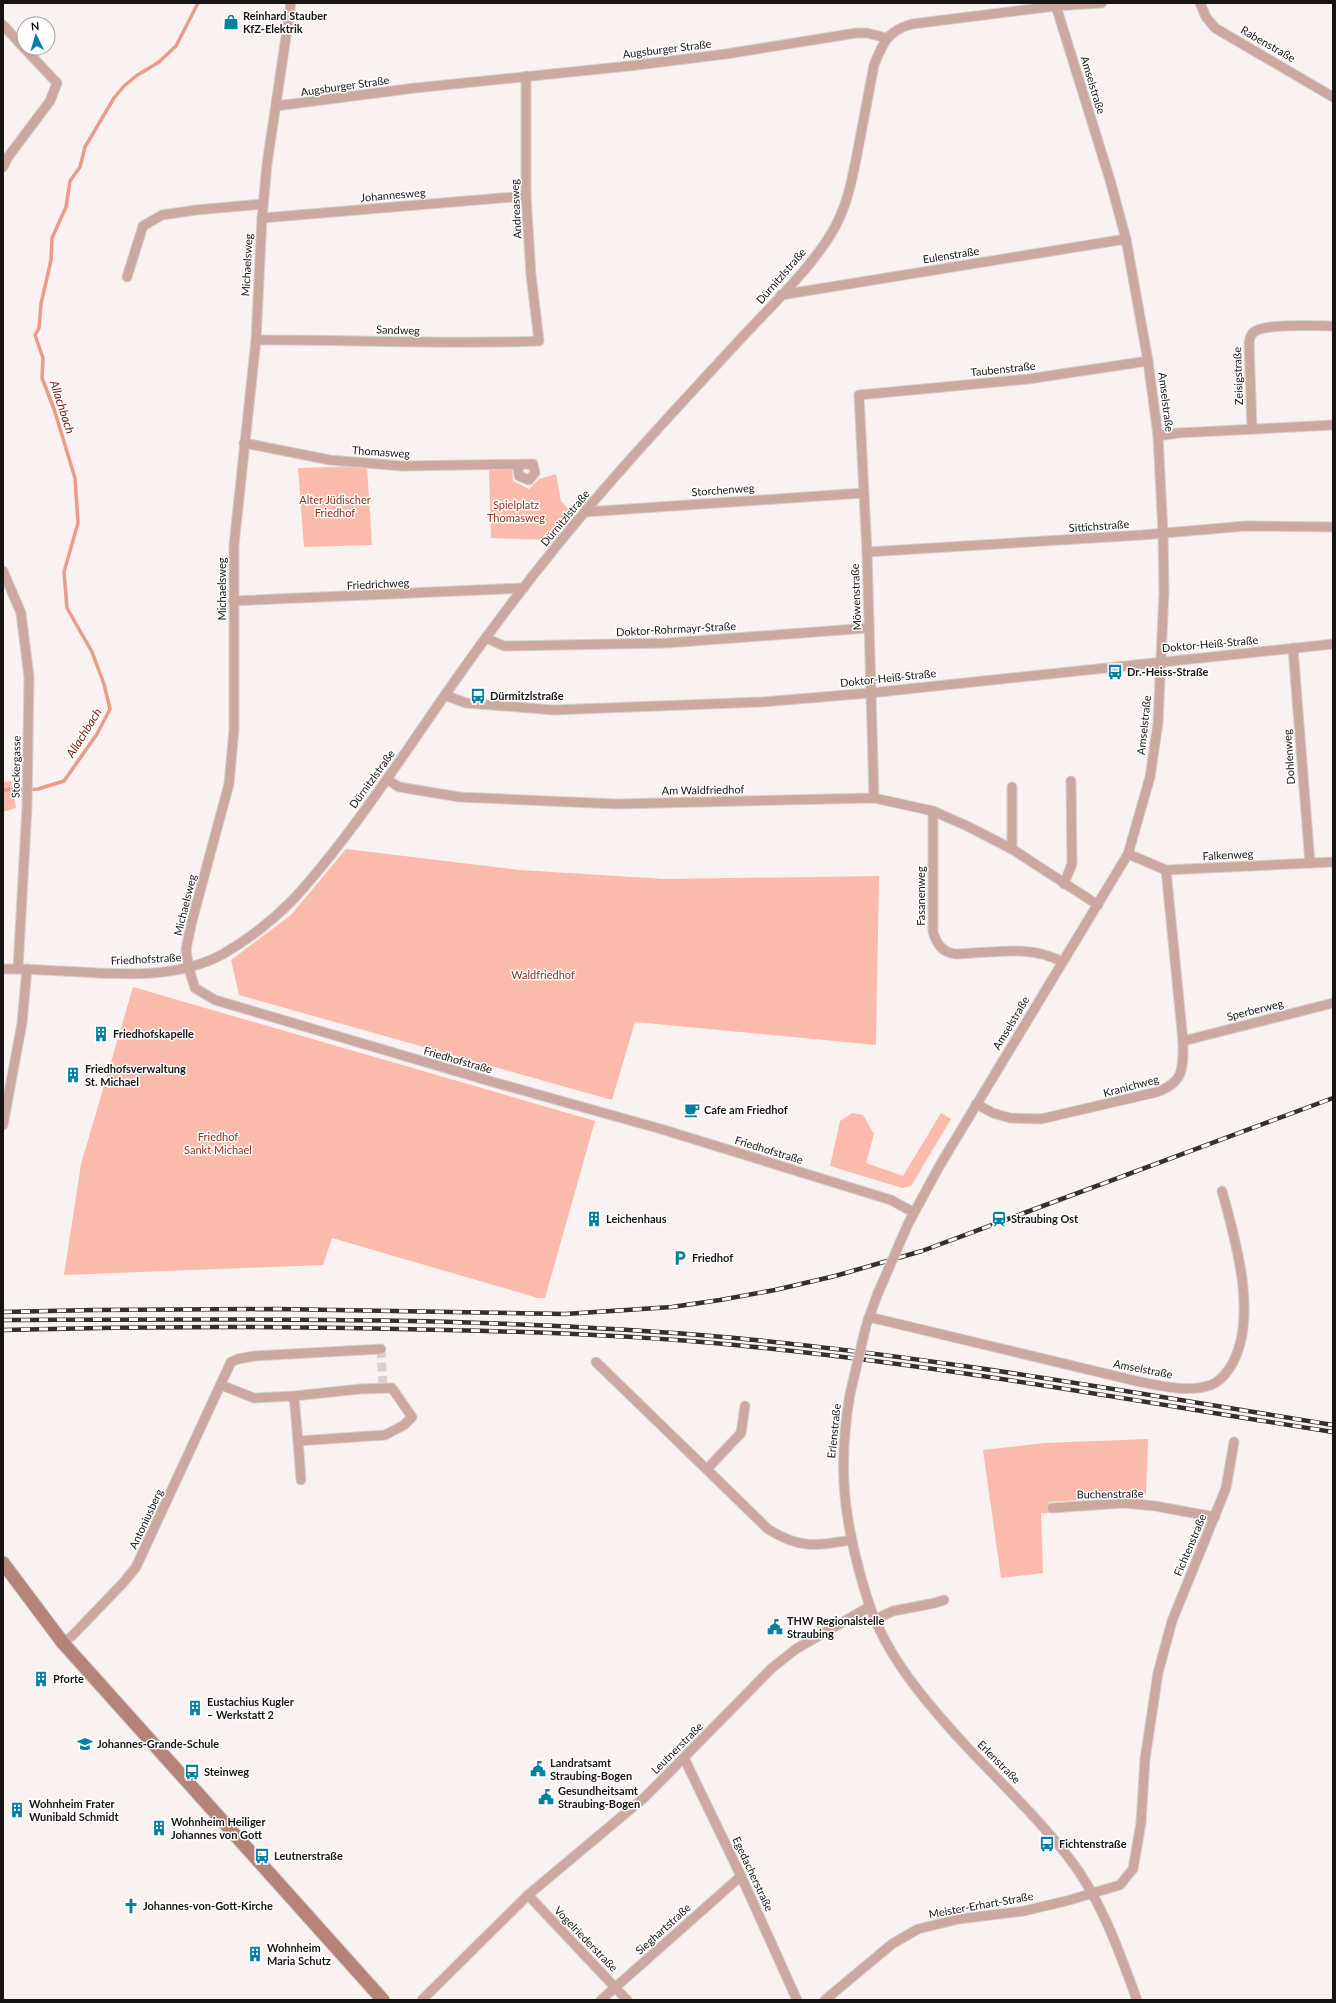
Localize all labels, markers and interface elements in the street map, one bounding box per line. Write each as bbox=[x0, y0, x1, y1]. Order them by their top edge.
place label: Reinhard Stauber KfZ-Elektrik bbox=[243, 9, 328, 35]
shop icon: Reinhard Stauber KfZ-Elektrik bbox=[222, 13, 240, 31]
north arrow bbox=[16, 16, 56, 56]
text: N bbox=[30, 19, 40, 32]
street label: Rabenstraße bbox=[1239, 23, 1298, 64]
street label: Augsburger Straße bbox=[622, 37, 712, 60]
street label: Amselstraße bbox=[1079, 54, 1109, 116]
street label: Augsburger Straße bbox=[300, 73, 390, 98]
street label: Andreasweg bbox=[507, 179, 524, 239]
street label: Johannesweg bbox=[360, 185, 426, 204]
street label: Michaelsweg bbox=[238, 233, 255, 297]
street label: Eulenstraße bbox=[922, 244, 980, 265]
street label: Dürnitzlstraße bbox=[753, 245, 808, 306]
street label: Sandweg bbox=[376, 322, 420, 337]
street label: Zeisigstraße bbox=[1230, 347, 1245, 405]
street label: Taubenstraße bbox=[970, 359, 1036, 378]
street label: Amselstraße bbox=[1156, 371, 1177, 433]
water label: Allachbach bbox=[47, 377, 78, 435]
street label: Thomasweg bbox=[352, 443, 411, 460]
street label: Storchenweg bbox=[691, 481, 755, 498]
street label: Dürnitzlstraße bbox=[537, 487, 592, 548]
park label: Alter Jüdischer Friedhof bbox=[299, 493, 371, 519]
park label: Spielplatz Thomasweg bbox=[487, 498, 545, 524]
street label: Sittichstraße bbox=[1068, 517, 1130, 534]
street label: Michaelsweg bbox=[215, 557, 228, 620]
street label: Möwenstraße bbox=[848, 563, 863, 631]
street label: Friedrichweg bbox=[346, 575, 410, 592]
street label: Doktor-Rohrmayr-Straße bbox=[616, 619, 737, 638]
street label: Doktor-Heiß-Straße bbox=[1161, 633, 1259, 654]
bus stop icon: Dr.-Heiss-Straße bbox=[1106, 663, 1124, 681]
place label: Dr.-Heiss-Straße bbox=[1127, 665, 1209, 678]
street label: Doktor-Heiß-Straße bbox=[839, 666, 937, 689]
bus stop icon: Dürmitzlstraße bbox=[469, 687, 487, 705]
place label: Dürmitzlstraße bbox=[490, 689, 564, 702]
street label: Amselstraße bbox=[1134, 694, 1153, 755]
water label: Allachbach bbox=[62, 705, 105, 761]
street label: Dohlenweg bbox=[1280, 729, 1297, 785]
street label: Stockergasse bbox=[8, 735, 23, 798]
street label: Dürnitzlstraße bbox=[346, 747, 397, 810]
street label: Am Waldfriedhof bbox=[662, 782, 745, 797]
street label: Falkenweg bbox=[1202, 847, 1254, 862]
street label: Fasanenweg bbox=[914, 866, 927, 926]
street label: Michaelsweg bbox=[171, 873, 198, 937]
street label: Friedhofstraße bbox=[110, 950, 182, 967]
park label: Waldfriedhof bbox=[511, 968, 575, 981]
street label: Amselstraße bbox=[990, 994, 1032, 1052]
street label: Sperberweg bbox=[1225, 996, 1285, 1023]
building icon: Friedhofskapelle bbox=[92, 1025, 110, 1043]
place label: Friedhofskapelle bbox=[113, 1027, 194, 1040]
street label: Friedhofstraße bbox=[422, 1044, 494, 1076]
place label: Friedhofsverwaltung St. Michael bbox=[85, 1062, 186, 1088]
building icon: Friedhofsverwaltung St. Michael bbox=[64, 1066, 82, 1084]
street label: Kranichweg bbox=[1102, 1072, 1160, 1099]
cafe icon: Cafe am Friedhof bbox=[683, 1101, 701, 1119]
place label: Cafe am Friedhof bbox=[704, 1103, 788, 1116]
park label: Friedhof Sankt Michael bbox=[184, 1130, 252, 1156]
street label: Friedhofstraße bbox=[733, 1133, 805, 1166]
building icon: Leichenhaus bbox=[585, 1210, 603, 1228]
station icon: Straubing Ost bbox=[990, 1210, 1008, 1228]
place label: Leichenhaus bbox=[606, 1212, 667, 1225]
place label: Straubing Ost bbox=[1011, 1212, 1079, 1225]
parking icon: Friedhof bbox=[671, 1249, 689, 1267]
place label: Friedhof bbox=[692, 1251, 733, 1264]
street label: Amselstraße bbox=[1112, 1356, 1174, 1381]
street label: Erlenstraße bbox=[824, 1403, 843, 1459]
street label: Antoniusberg bbox=[126, 1486, 165, 1551]
street label: Buchenstraße bbox=[1077, 1486, 1144, 1501]
street label: Fichtenstraße bbox=[1171, 1512, 1209, 1578]
place label: THW Regionalstelle Straubing bbox=[787, 1614, 884, 1640]
public building icon: THW Regionalstelle Straubing bbox=[766, 1618, 784, 1636]
building icon: Pforte bbox=[32, 1670, 50, 1688]
place label: Pforte bbox=[53, 1672, 84, 1685]
place label: Eustachius Kugler – Werkstatt 2 bbox=[207, 1695, 295, 1721]
building icon: Eustachius Kugler – Werkstatt 2 bbox=[186, 1699, 204, 1717]
street label: Leutnerstraße bbox=[648, 1719, 705, 1776]
school or university icon: Johannes-Grande-Schule bbox=[76, 1735, 94, 1753]
place label: Johannes-Grande-Schule bbox=[97, 1737, 219, 1750]
street label: Erlenstraße bbox=[975, 1738, 1024, 1786]
place label: Landratsamt Straubing-Bogen bbox=[550, 1756, 632, 1782]
public building icon: Landratsamt Straubing-Bogen bbox=[529, 1760, 547, 1778]
bus stop icon: Steinweg bbox=[183, 1763, 201, 1781]
place label: Steinweg bbox=[204, 1765, 249, 1778]
place label: Gesundheitsamt Straubing-Bogen bbox=[558, 1784, 640, 1810]
public building icon: Gesundheitsamt Straubing-Bogen bbox=[537, 1788, 555, 1806]
place label: Wohnheim Frater Wunibald Schmidt bbox=[29, 1797, 120, 1823]
building icon: Wohnheim Frater Wunibald Schmidt bbox=[8, 1801, 26, 1819]
place label: Wohnheim Heiliger Johannes von Gott bbox=[171, 1815, 266, 1841]
building icon: Wohnheim Heiliger Johannes von Gott bbox=[150, 1819, 168, 1837]
street label: Egedacherstraße bbox=[731, 1834, 776, 1913]
bus stop icon: Fichtenstraße bbox=[1038, 1835, 1056, 1853]
place label: Fichtenstraße bbox=[1059, 1837, 1127, 1850]
bus stop icon: Leutnerstraße bbox=[253, 1847, 271, 1865]
place label: Leutnerstraße bbox=[274, 1849, 343, 1862]
street label: Meister-Erhart-Straße bbox=[928, 1889, 1034, 1920]
church icon: Johannes-von-Gott-Kirche bbox=[122, 1897, 140, 1915]
place label: Johannes-von-Gott-Kirche bbox=[143, 1899, 273, 1912]
street label: Sieghartstraße bbox=[632, 1900, 693, 1957]
street label: Vogelriederstraße bbox=[552, 1903, 621, 1974]
place label: Wohnheim Maria Schutz bbox=[267, 1941, 331, 1967]
building icon: Wohnheim Maria Schutz bbox=[246, 1945, 264, 1963]

